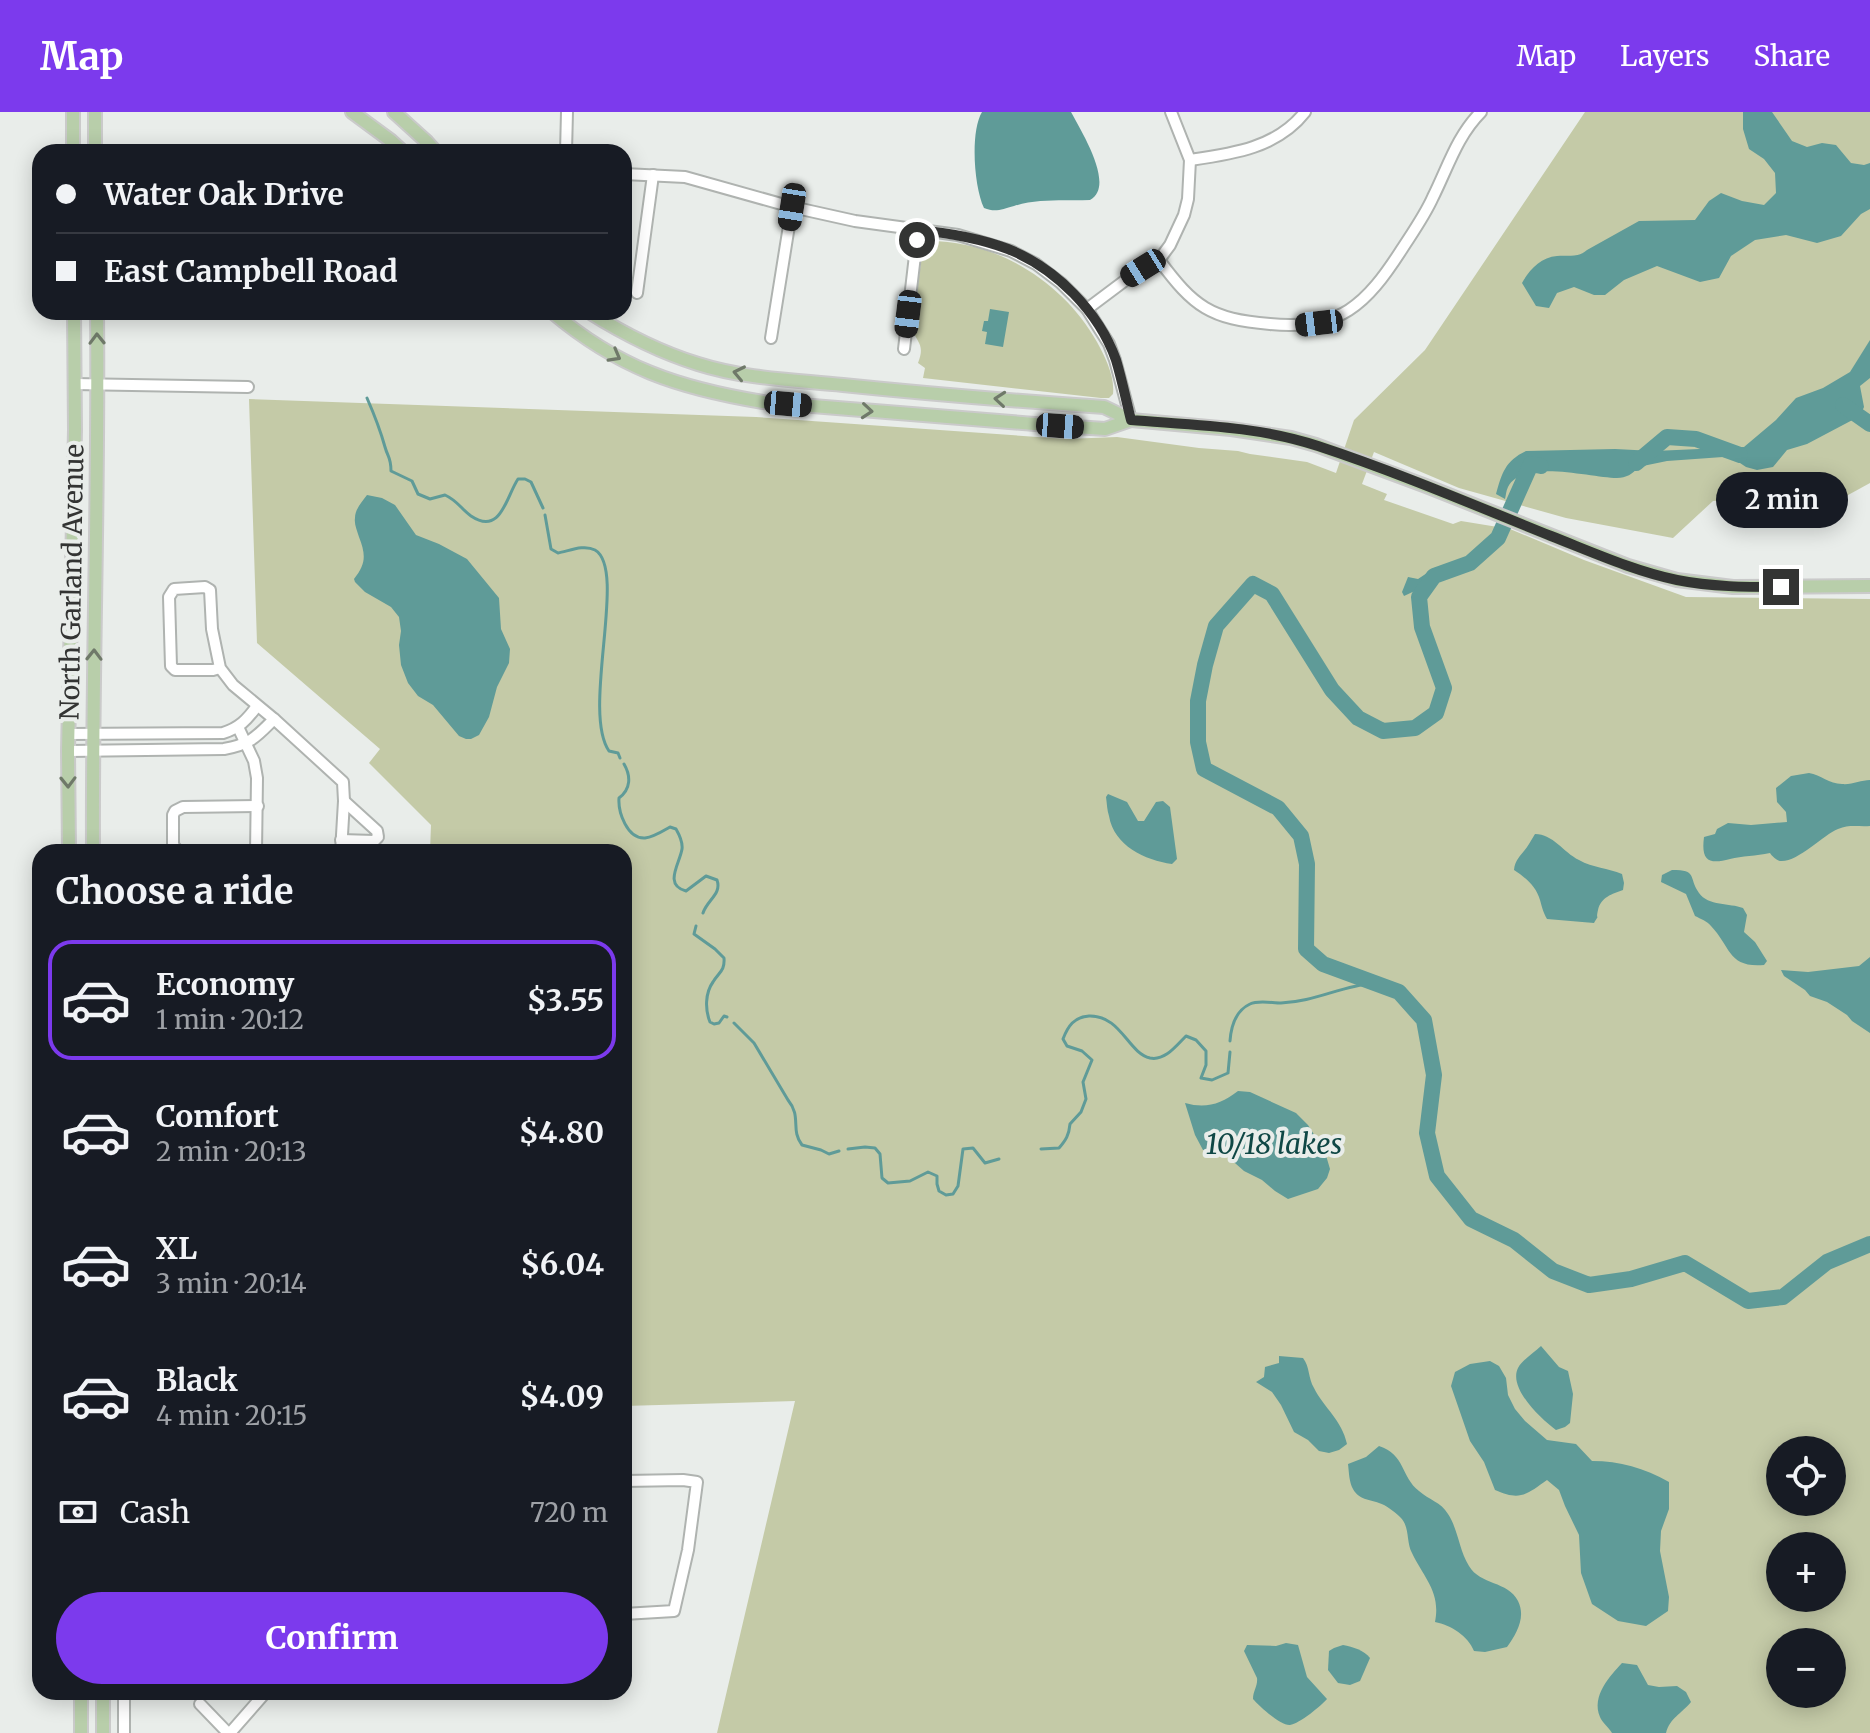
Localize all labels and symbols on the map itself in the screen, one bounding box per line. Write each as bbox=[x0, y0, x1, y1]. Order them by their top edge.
car bbox=[776, 181, 808, 233]
route start bbox=[899, 222, 935, 258]
car bbox=[1116, 245, 1170, 291]
car bbox=[893, 289, 923, 339]
car bbox=[1294, 308, 1344, 338]
one-way arrow bbox=[88, 332, 106, 345]
one-way arrow bbox=[607, 347, 622, 362]
one-way arrow bbox=[733, 365, 746, 382]
car bbox=[763, 390, 813, 418]
one-way arrow bbox=[993, 391, 1006, 408]
one-way arrow bbox=[861, 402, 874, 419]
car bbox=[1035, 412, 1085, 440]
street label: North Garland Avenue bbox=[53, 444, 90, 720]
callout: 2 min bbox=[1715, 471, 1847, 527]
route end bbox=[1763, 569, 1799, 605]
one-way arrow bbox=[86, 648, 103, 661]
one-way arrow bbox=[59, 776, 77, 789]
water label: 10/18 lakes bbox=[1206, 1126, 1342, 1162]

